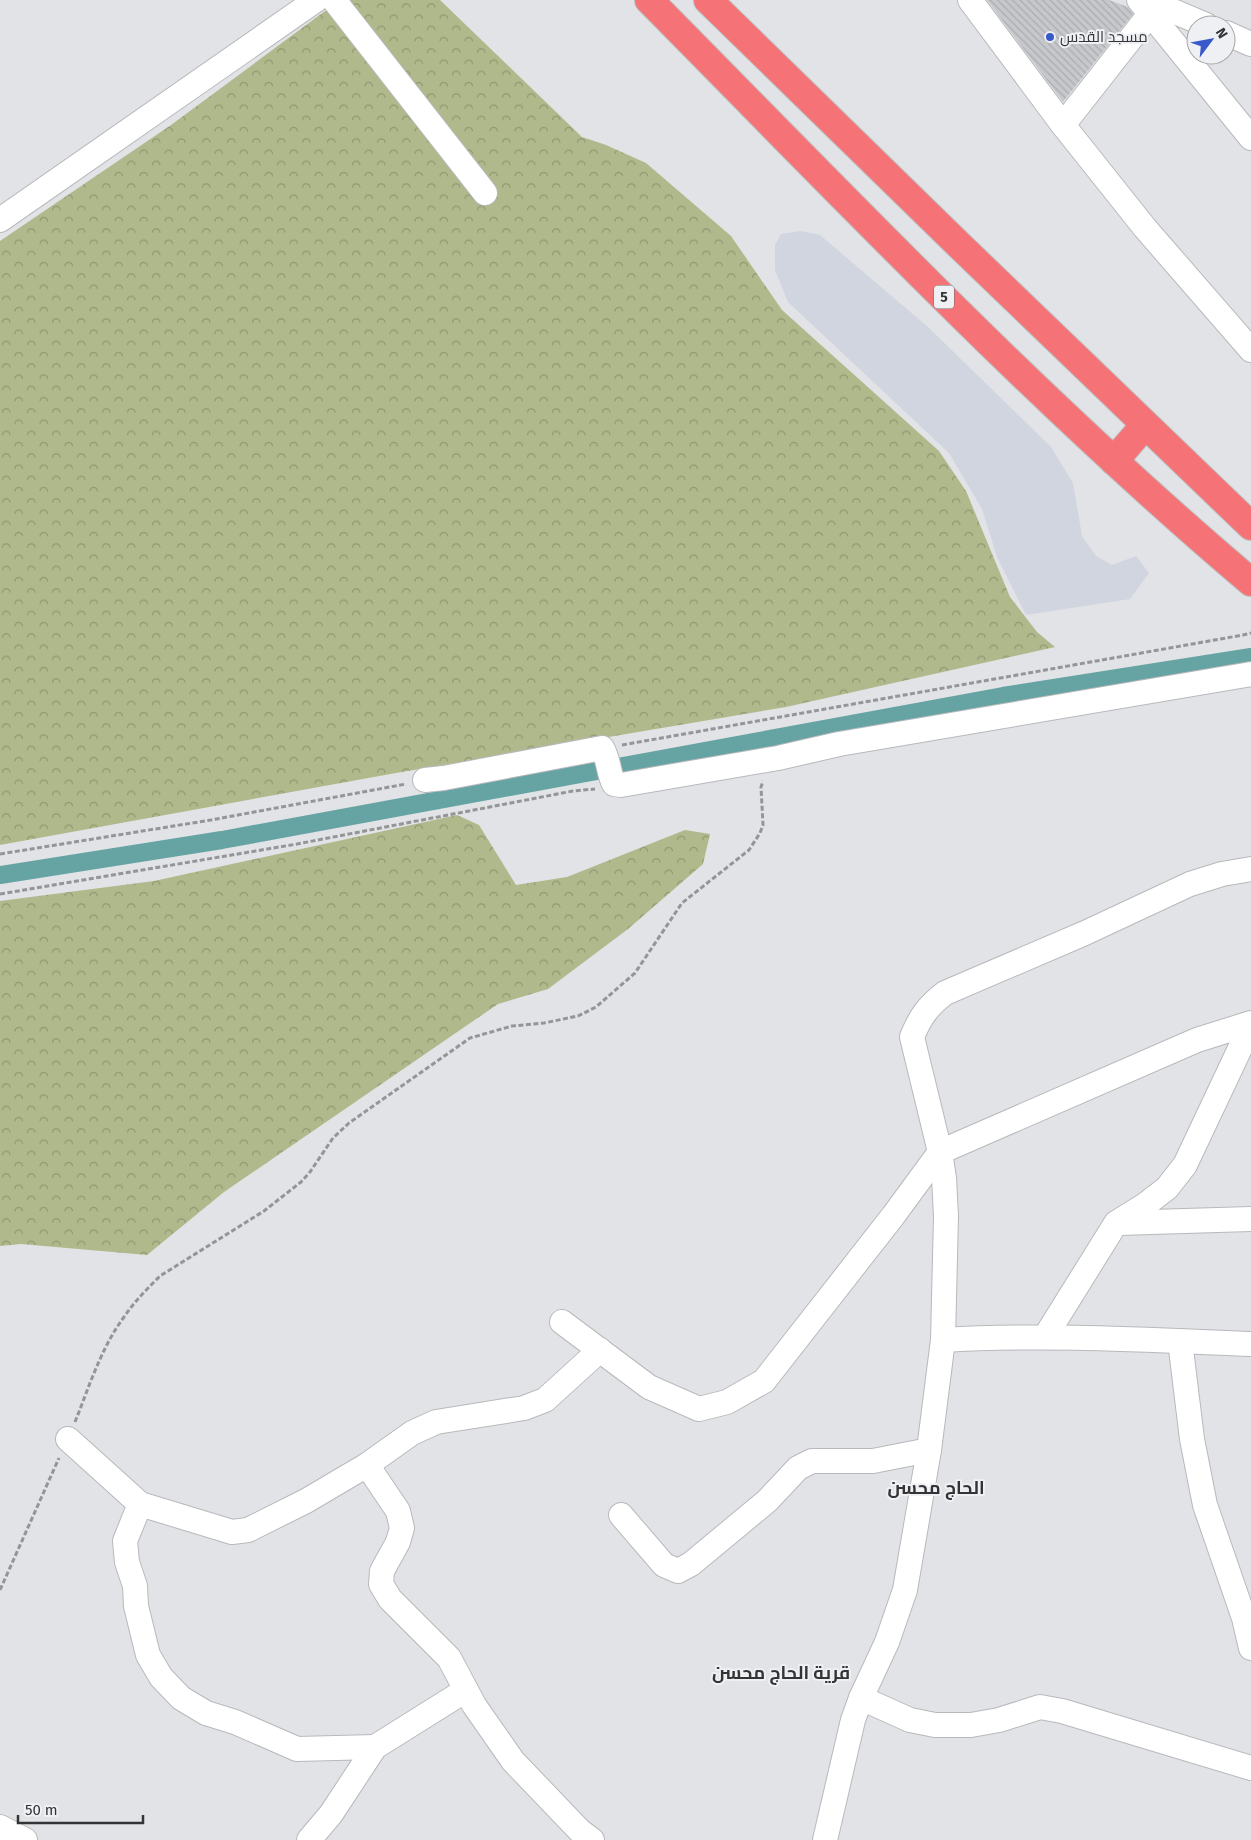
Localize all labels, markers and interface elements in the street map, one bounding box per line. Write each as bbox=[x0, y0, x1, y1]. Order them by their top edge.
north arrow bbox=[1186, 15, 1236, 65]
text: N bbox=[1212, 25, 1231, 42]
place label: مسجد القدس bbox=[1060, 28, 1148, 47]
marker: مسجد القدس bbox=[1044, 31, 1056, 43]
road number: 5 bbox=[934, 286, 954, 308]
district label: الحاج محسن bbox=[887, 1477, 985, 1500]
district label: قرية الحاج محسن bbox=[712, 1662, 850, 1685]
scale bar bbox=[18, 1792, 142, 1824]
text: 50 m bbox=[25, 1801, 58, 1819]

